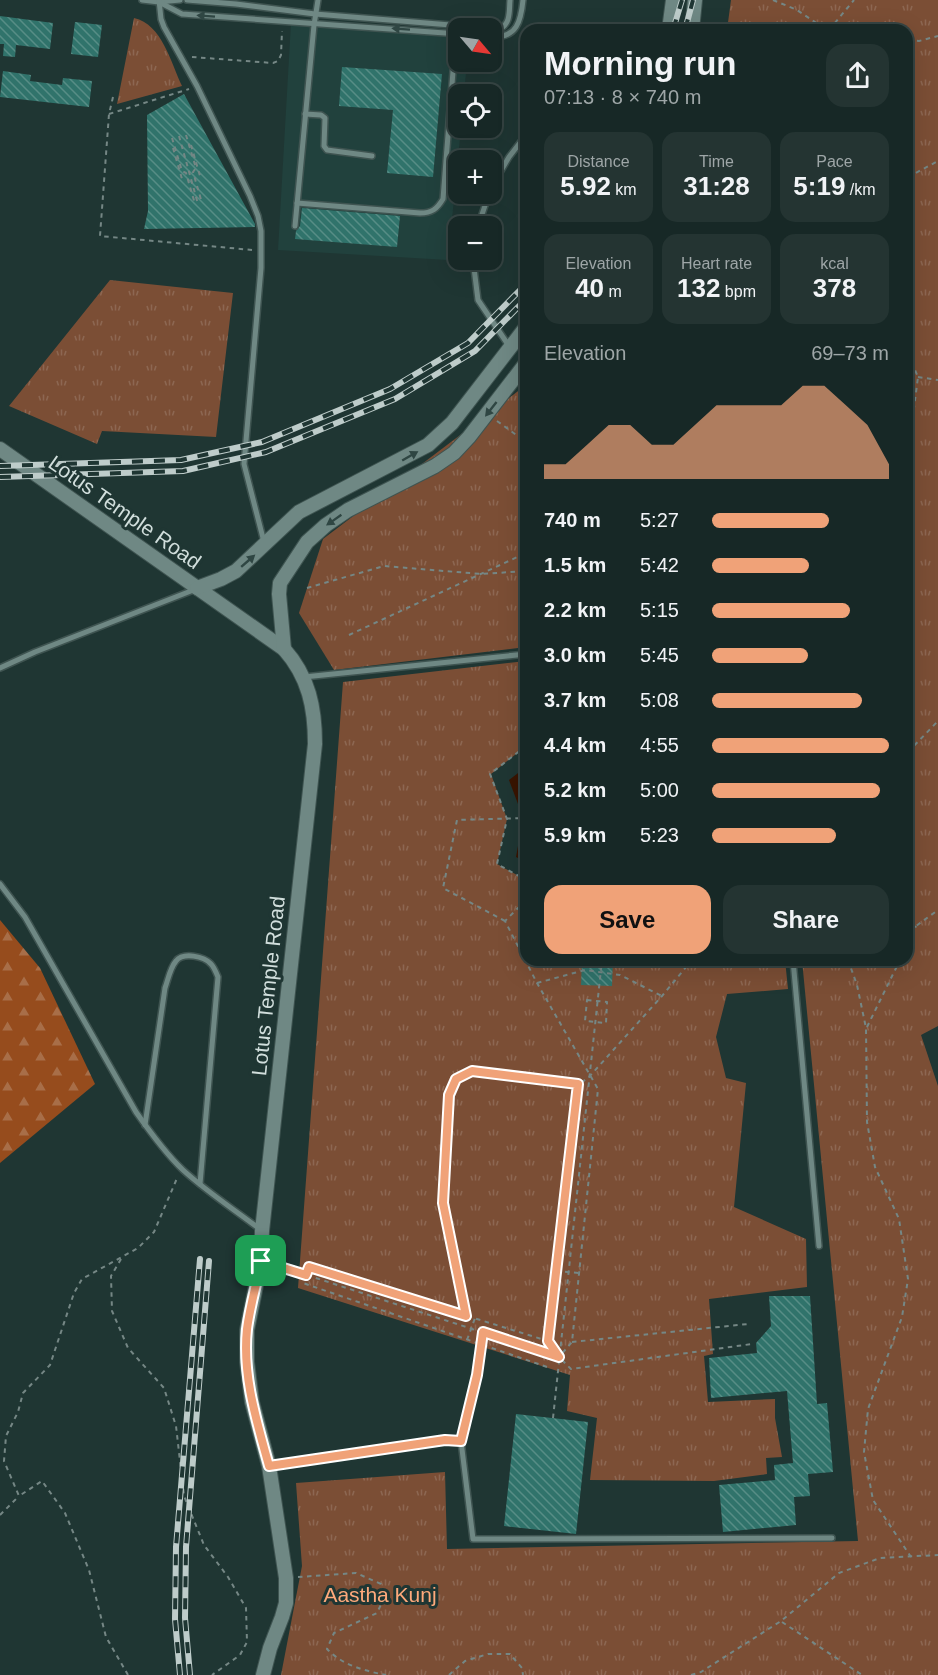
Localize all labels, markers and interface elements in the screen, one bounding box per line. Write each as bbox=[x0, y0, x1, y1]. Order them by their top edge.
one-way arrow bbox=[197, 11, 216, 21]
north arrow bbox=[448, 18, 502, 72]
map controls bbox=[448, 18, 502, 270]
one-way arrow bbox=[391, 25, 410, 34]
button: share bbox=[826, 44, 889, 107]
text: Morning run bbox=[544, 45, 736, 82]
button: locate bbox=[448, 84, 502, 138]
text: 07:13 · 8 × 740 m bbox=[544, 86, 701, 108]
button: + bbox=[448, 150, 502, 204]
text: Distance bbox=[567, 153, 630, 170]
text: Time bbox=[699, 153, 734, 170]
text: Pace bbox=[816, 153, 853, 170]
text: 5.92 bbox=[560, 171, 611, 201]
text: 31:28 bbox=[683, 171, 750, 201]
text: 5:19 bbox=[793, 171, 845, 201]
text: km bbox=[611, 181, 637, 198]
text: /km bbox=[845, 181, 876, 198]
button: − bbox=[448, 216, 502, 270]
text: Elevation bbox=[566, 255, 631, 272]
text: Heart rate bbox=[681, 255, 752, 272]
text: kcal bbox=[820, 255, 849, 272]
text: 40 bbox=[575, 273, 604, 303]
text: 132 bbox=[677, 273, 720, 303]
text: 378 bbox=[813, 273, 856, 303]
text: m bbox=[604, 283, 622, 300]
text: bpm bbox=[720, 283, 756, 300]
text: Elevation bbox=[544, 342, 626, 364]
text: 69–73 m bbox=[811, 342, 889, 364]
one-way arrow bbox=[485, 402, 497, 417]
one-way arrow bbox=[402, 450, 418, 461]
street label: Lotus Temple Road bbox=[44, 451, 206, 573]
text: 740 m bbox=[544, 509, 601, 531]
text: 5:27 bbox=[640, 509, 679, 531]
one-way arrow bbox=[326, 514, 342, 526]
text: 1.5 km bbox=[544, 554, 606, 576]
text: 5:42 bbox=[640, 554, 679, 576]
one-way arrow bbox=[240, 555, 255, 568]
text: 2.2 km bbox=[544, 599, 606, 621]
text: 5:15 bbox=[640, 599, 679, 621]
text: 3.0 km bbox=[544, 644, 606, 666]
text: 5:45 bbox=[640, 644, 679, 666]
text: 3.7 km bbox=[544, 689, 606, 711]
text: 5:08 bbox=[640, 689, 679, 711]
text: 4.4 km bbox=[544, 734, 606, 756]
text: 4:55 bbox=[640, 734, 679, 756]
text: 5.2 km bbox=[544, 779, 606, 801]
text: 5:00 bbox=[640, 779, 679, 801]
text: 5.9 km bbox=[544, 824, 606, 846]
text: 5:23 bbox=[640, 824, 679, 846]
button: Save bbox=[544, 885, 711, 954]
button: Share bbox=[723, 885, 889, 954]
street label: Lotus Temple Road bbox=[247, 895, 289, 1077]
pin bbox=[235, 1235, 286, 1286]
icon: arrive bbox=[244, 1244, 277, 1277]
park label: Aastha Kunj bbox=[323, 1583, 437, 1606]

